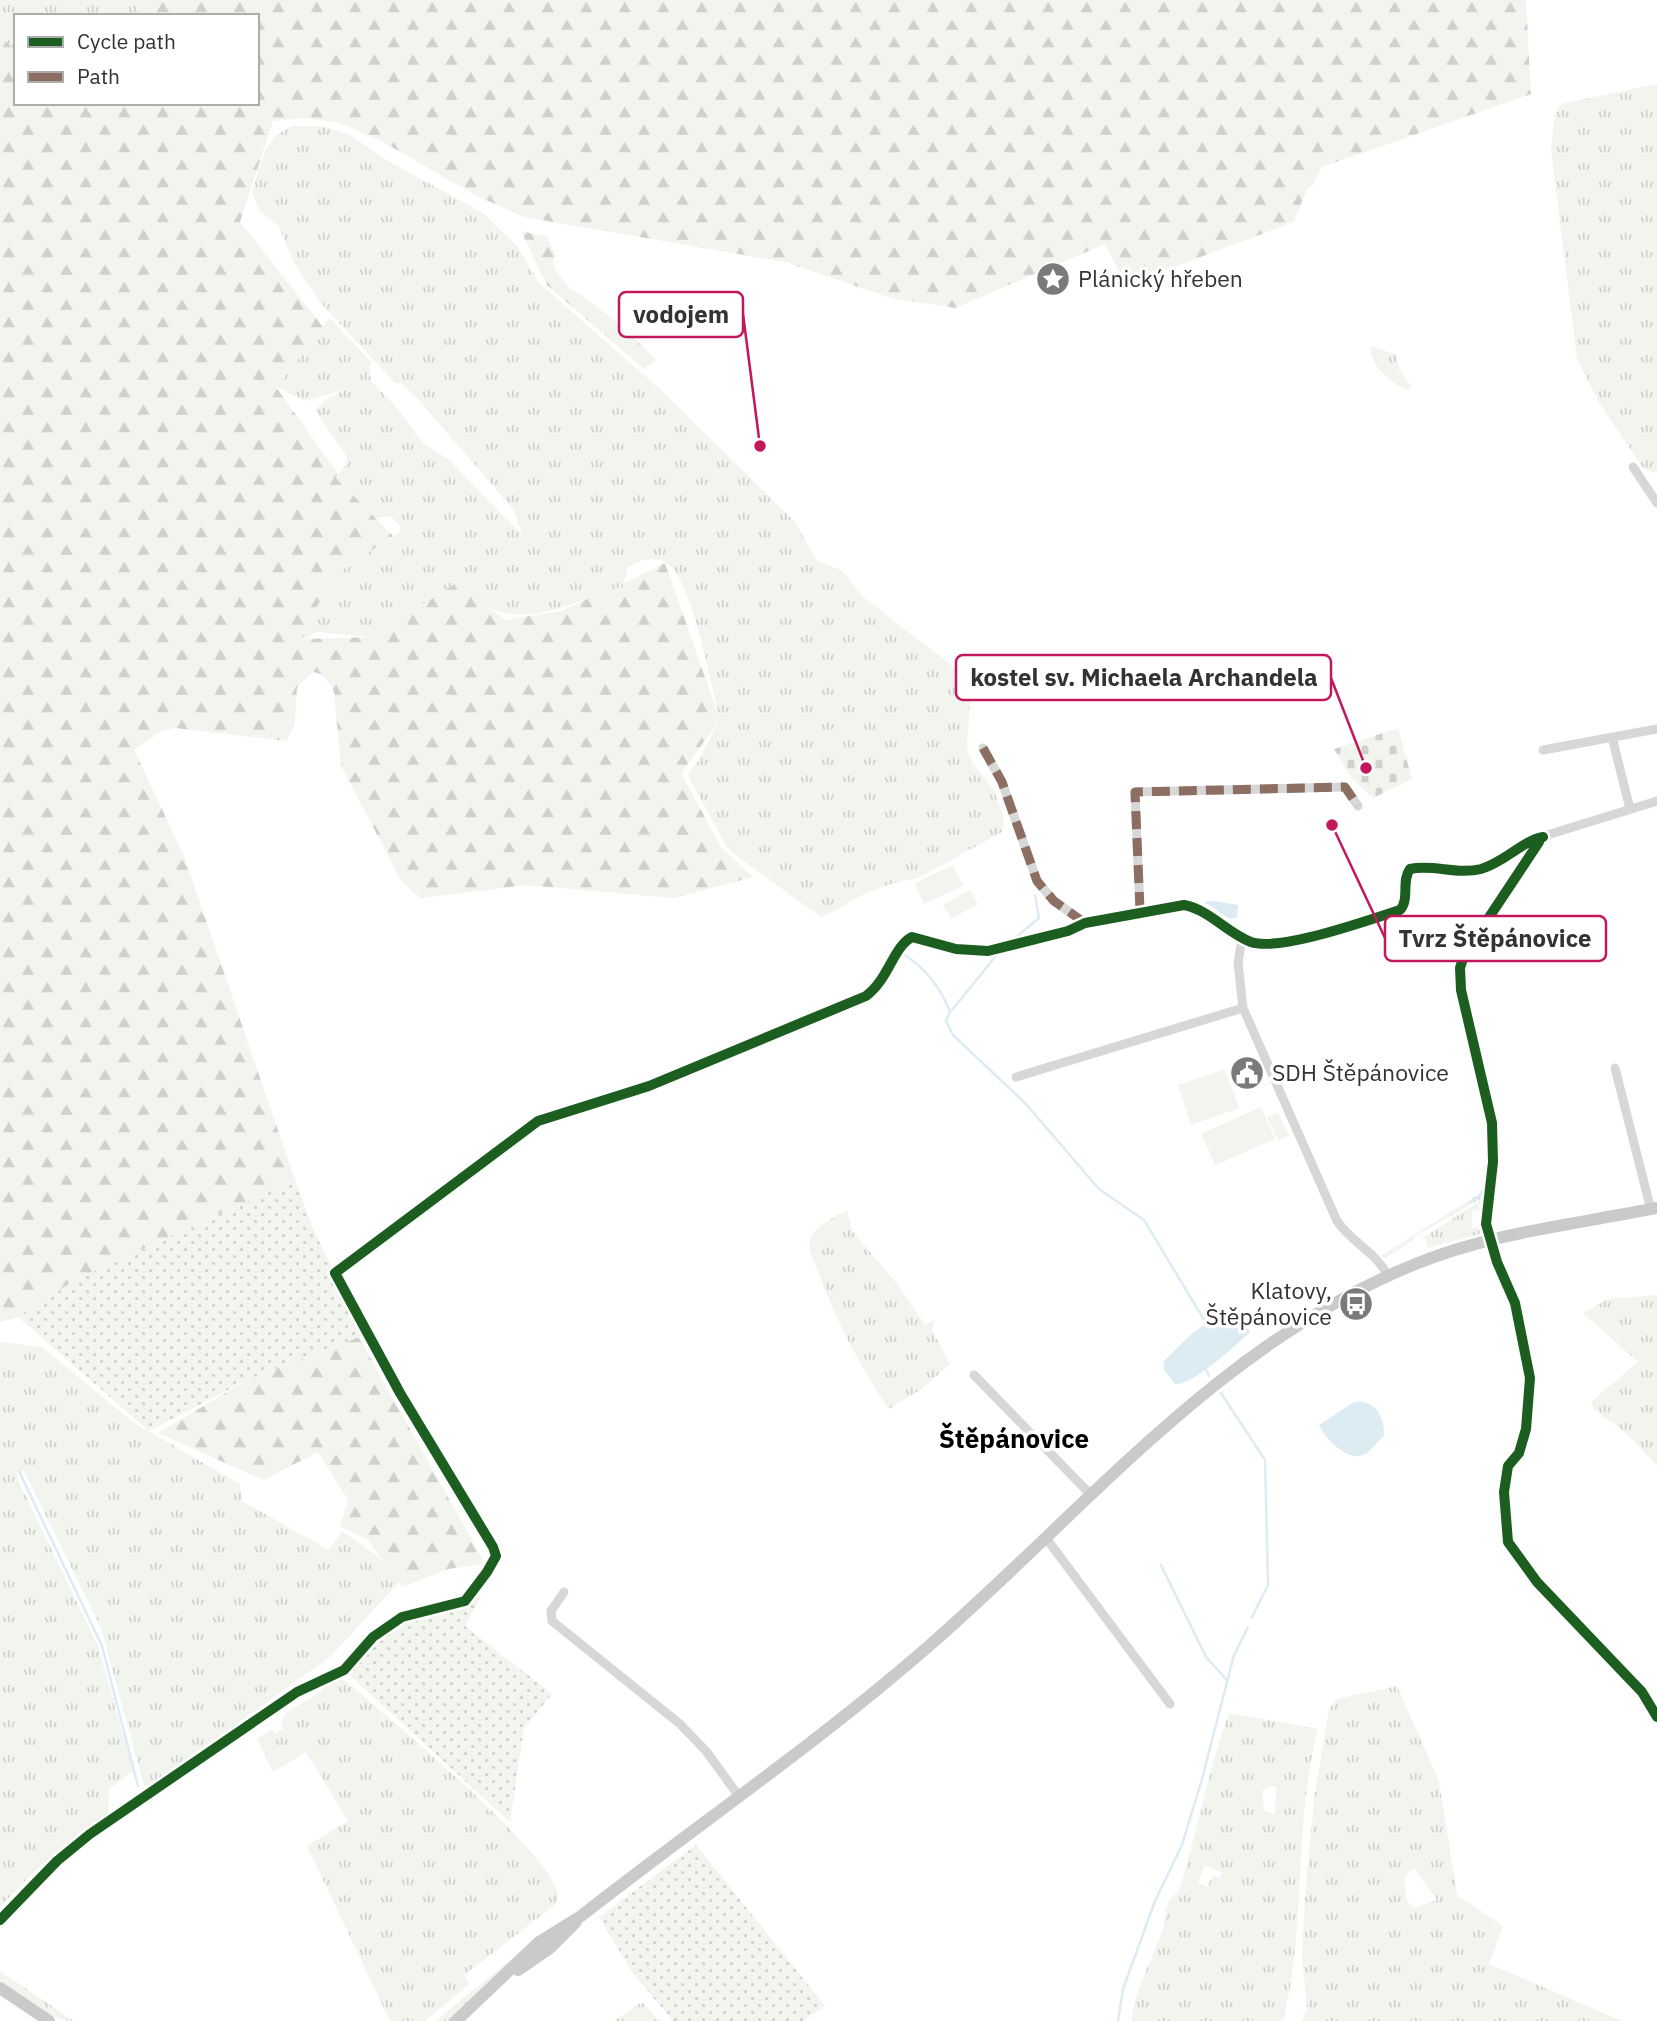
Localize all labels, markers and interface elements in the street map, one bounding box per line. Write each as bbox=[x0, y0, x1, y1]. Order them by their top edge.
legend bbox=[14, 14, 259, 105]
text: Cycle path bbox=[77, 27, 176, 55]
text: Path bbox=[77, 62, 120, 90]
place icon: Plánický hřeben bbox=[1034, 260, 1072, 298]
place label: Plánický hřeben bbox=[1078, 263, 1243, 293]
callout: vodojem bbox=[619, 292, 743, 337]
text: vodojem bbox=[633, 298, 729, 330]
callout: kostel sv. Michaela Archandela bbox=[956, 655, 1331, 700]
text: kostel sv. Michaela Archandela bbox=[970, 661, 1318, 693]
callout: Tvrz Štěpánovice bbox=[1385, 916, 1606, 961]
text: Tvrz Štěpánovice bbox=[1398, 922, 1592, 954]
public building icon: SDH Štěpánovice bbox=[1228, 1054, 1266, 1092]
place label: SDH Štěpánovice bbox=[1272, 1057, 1449, 1087]
place label: Klatovy, Štěpánovice bbox=[1206, 1275, 1332, 1331]
bus stop icon: Klatovy, Štěpánovice bbox=[1337, 1285, 1375, 1323]
district label: Štěpánovice bbox=[939, 1421, 1089, 1455]

